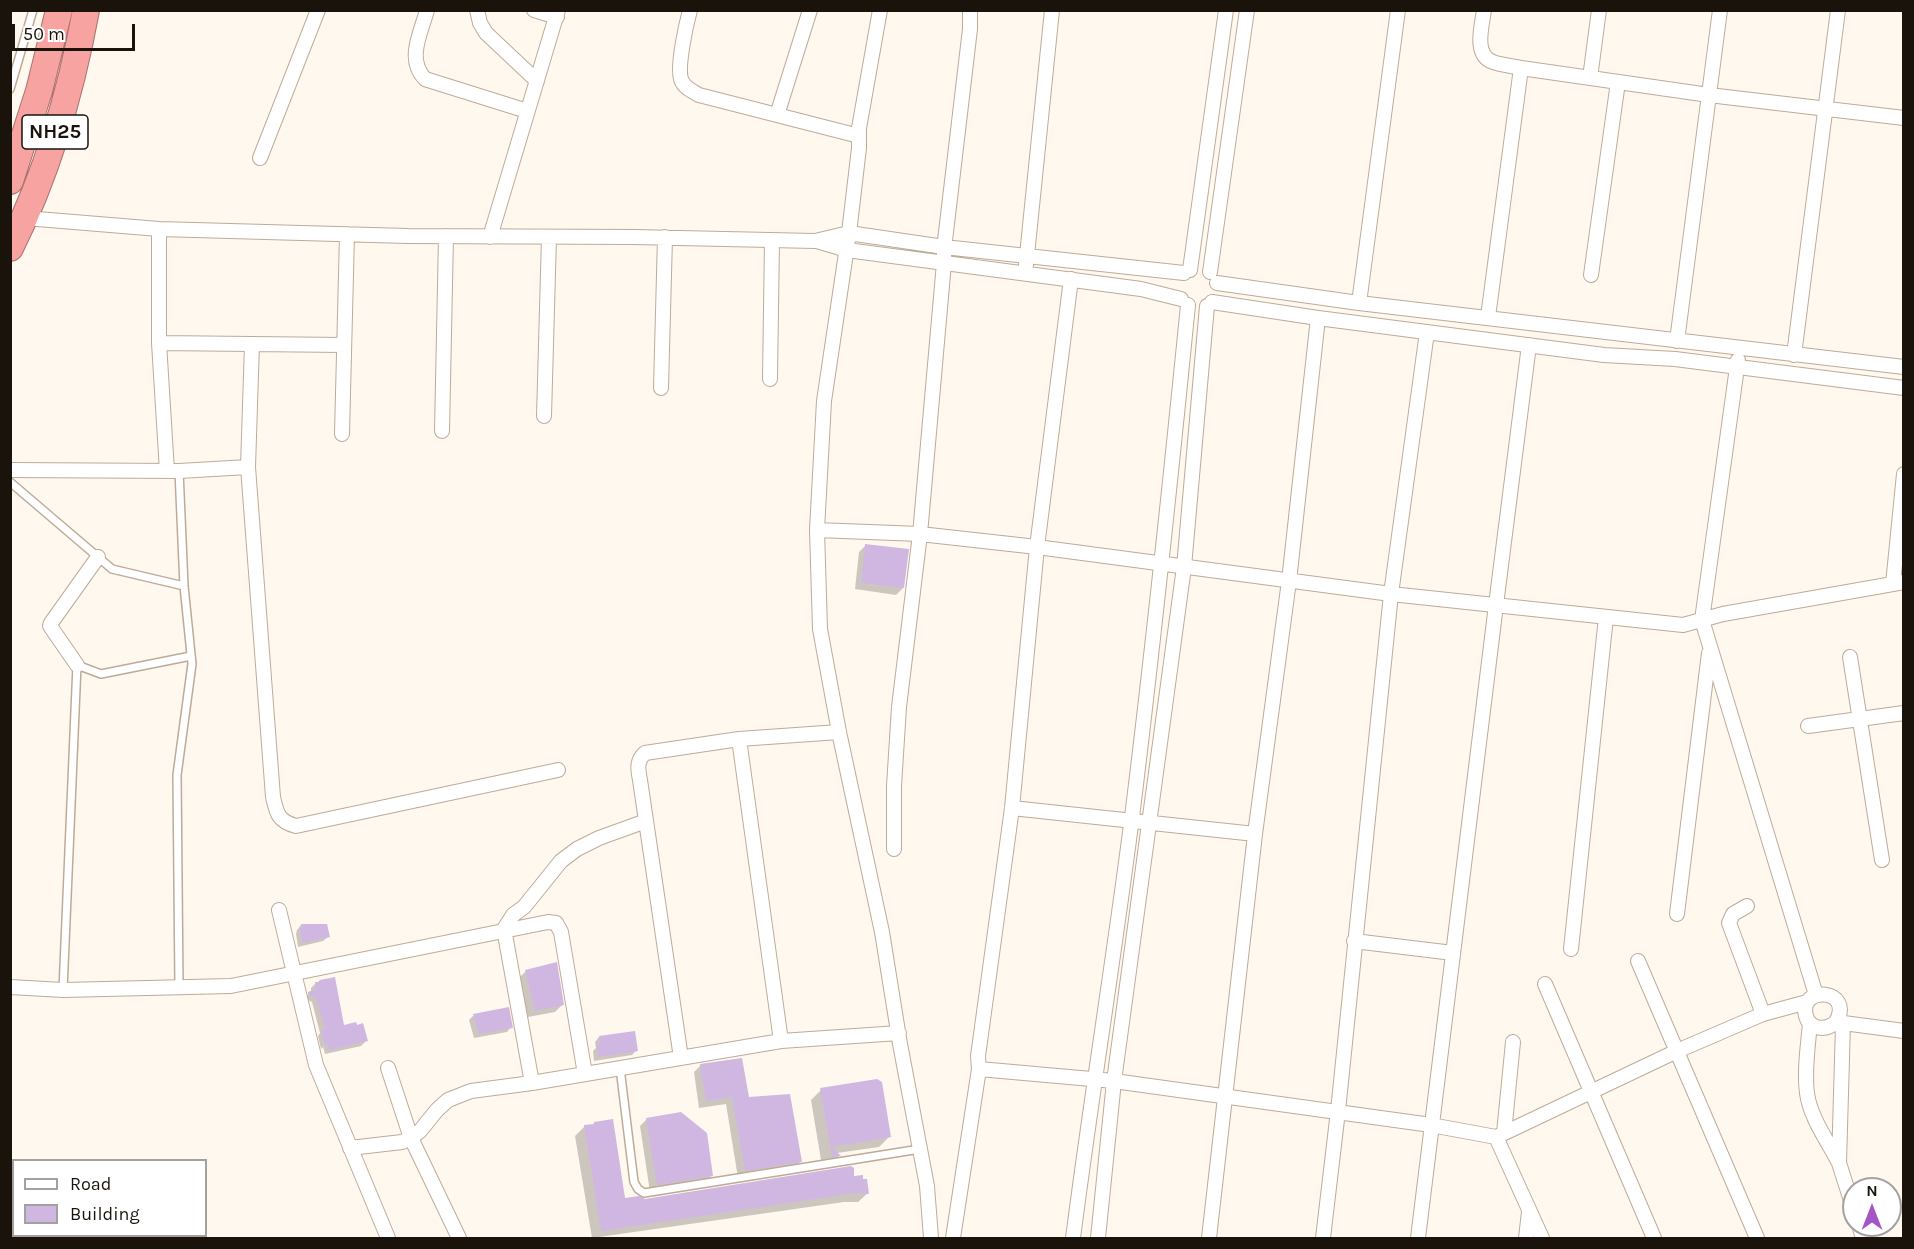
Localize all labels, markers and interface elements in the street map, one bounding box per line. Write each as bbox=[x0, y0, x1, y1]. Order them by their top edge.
scale bar bbox=[15, 12, 138, 50]
text: 50 m bbox=[23, 23, 65, 45]
road number: NH25 bbox=[22, 115, 88, 149]
legend bbox=[12, 1159, 207, 1237]
text: Road bbox=[70, 1173, 111, 1195]
north arrow bbox=[1842, 1177, 1902, 1237]
text: N bbox=[1866, 1181, 1878, 1200]
text: Building bbox=[70, 1203, 140, 1225]

